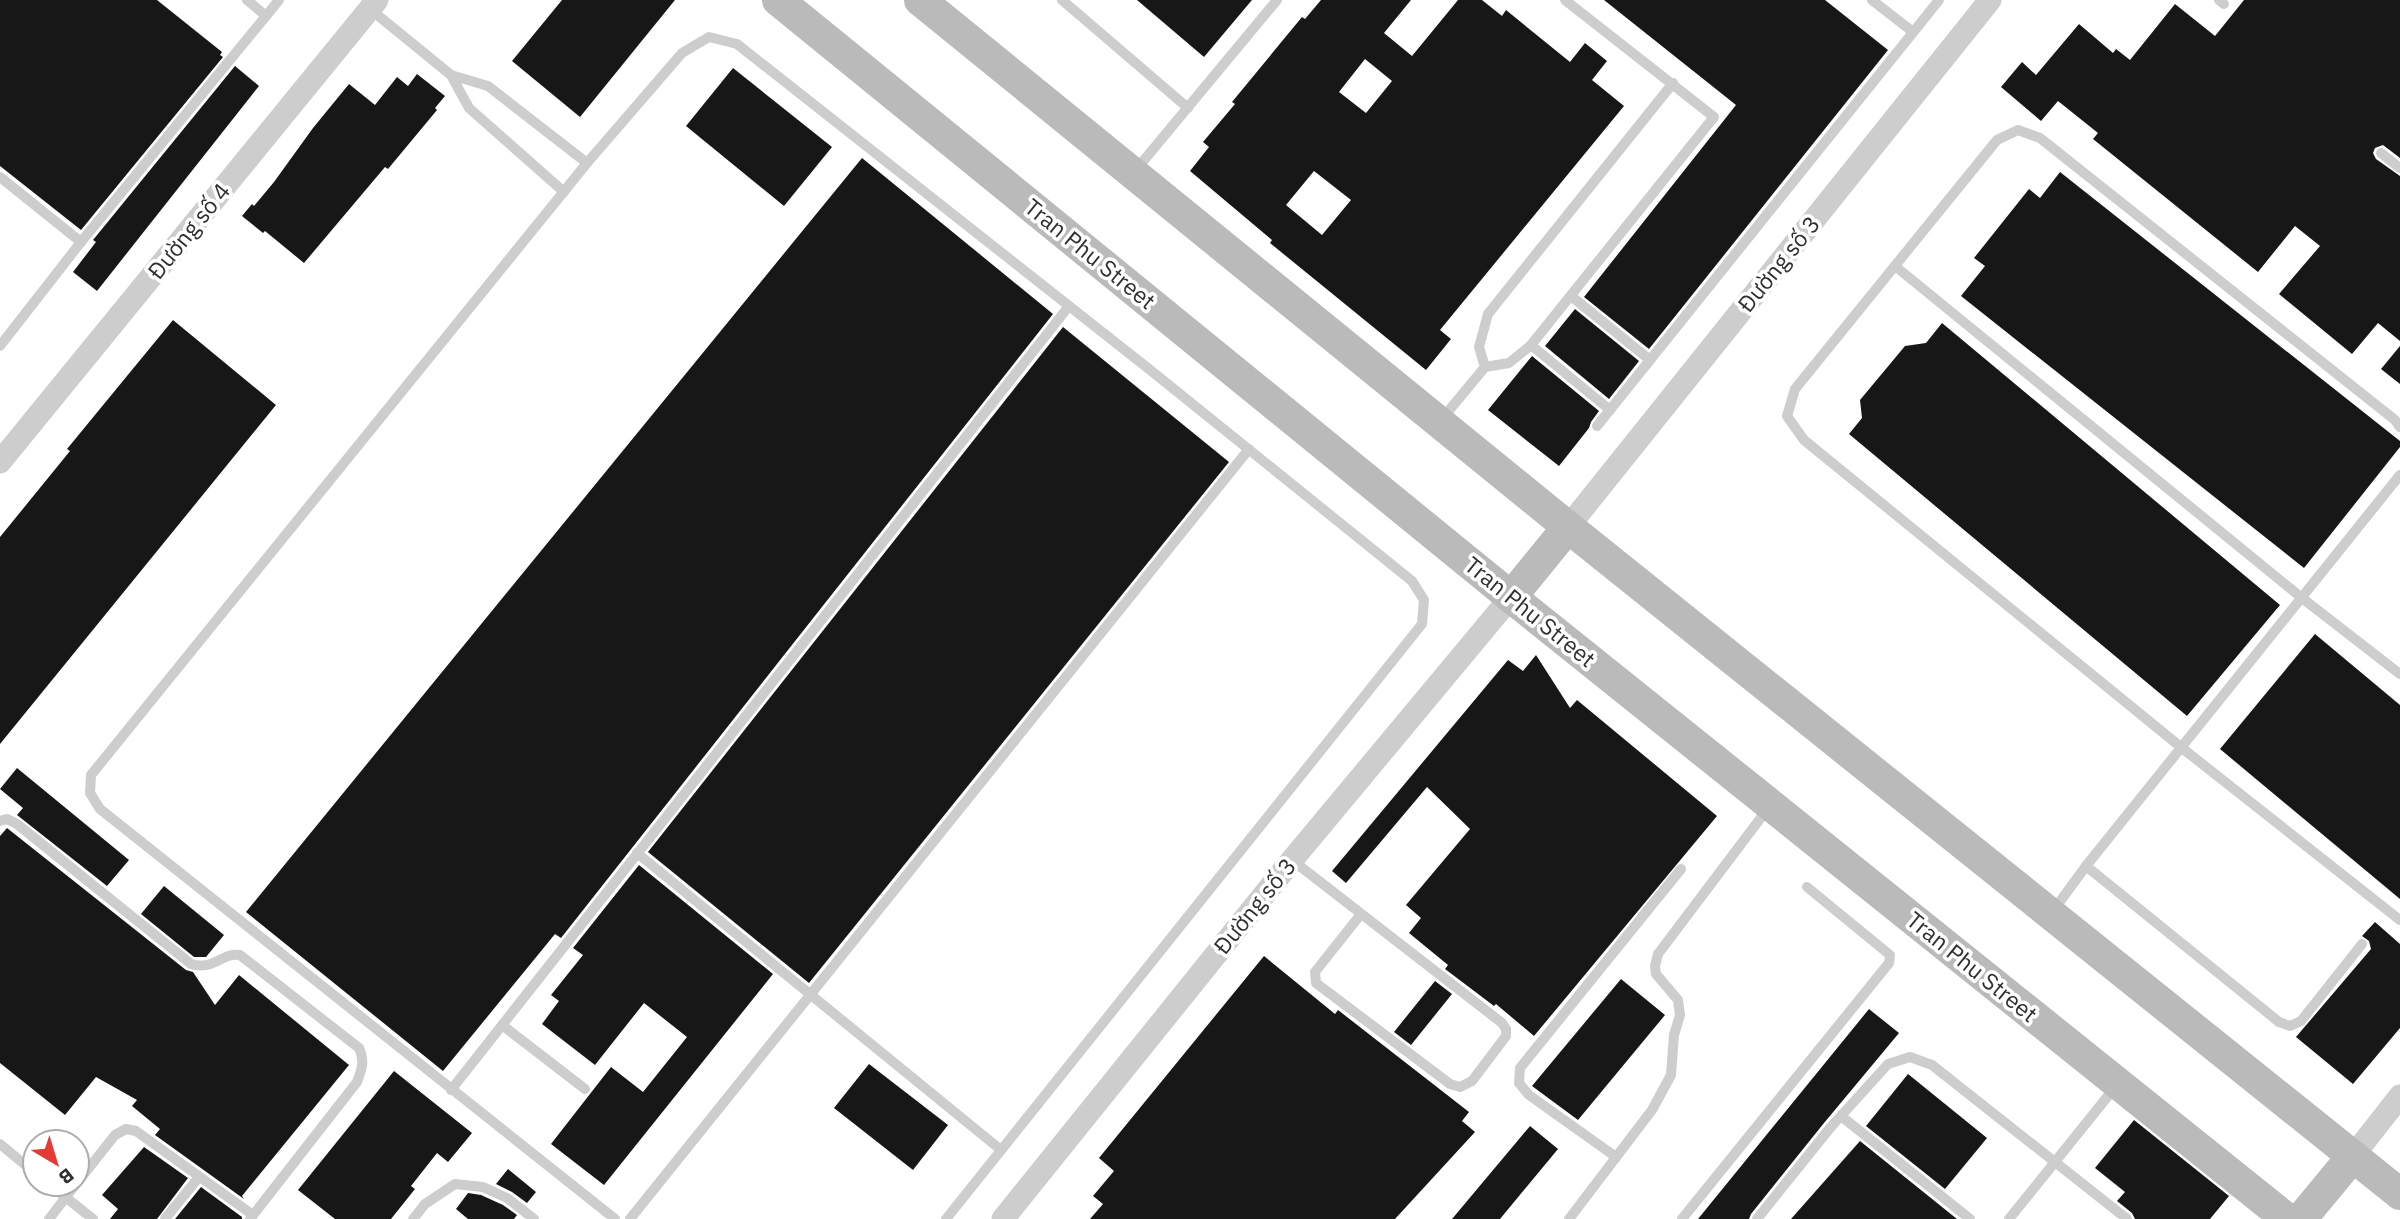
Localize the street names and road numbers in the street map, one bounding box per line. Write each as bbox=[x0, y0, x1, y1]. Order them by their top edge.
street label: Đường số 4 bbox=[140, 176, 236, 285]
street label: Tran Phu Street bbox=[1019, 191, 1162, 315]
street label: Đường số 3 bbox=[1730, 209, 1826, 318]
street label: Tran Phu Street bbox=[1459, 549, 1602, 673]
street label: Đường số 3 bbox=[1206, 851, 1302, 960]
street label: Tran Phu Street bbox=[1901, 904, 2044, 1028]

